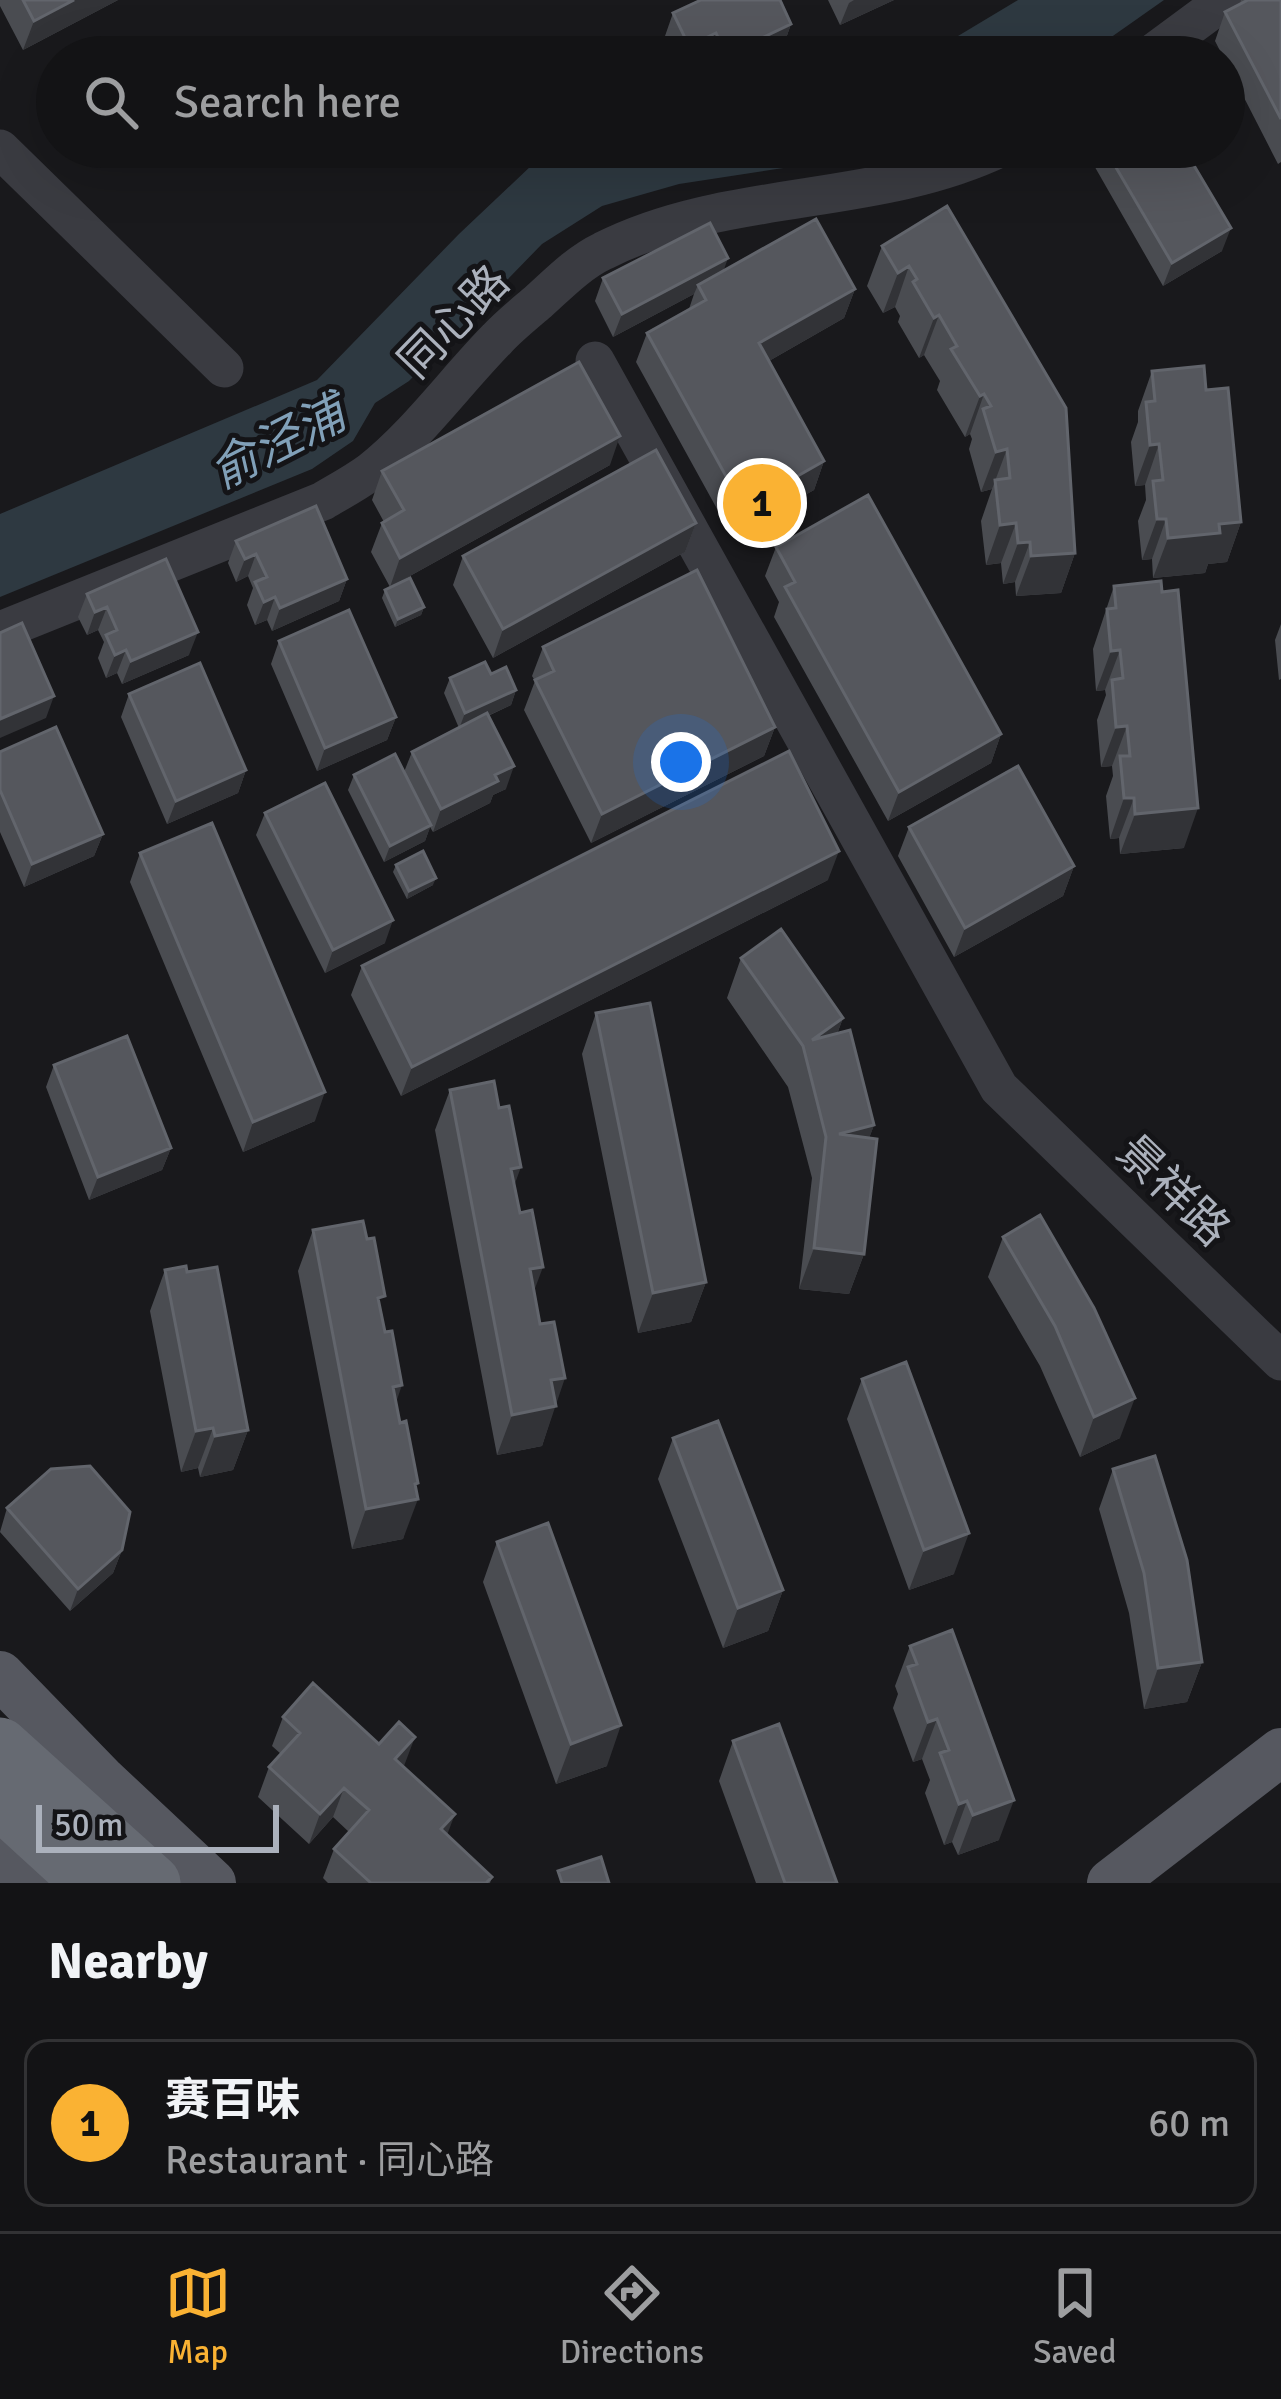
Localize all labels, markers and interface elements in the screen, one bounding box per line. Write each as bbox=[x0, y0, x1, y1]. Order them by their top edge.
search box bbox=[36, 36, 1245, 168]
icon: search bbox=[78, 69, 144, 135]
text: Search here bbox=[174, 75, 401, 130]
street label: 同心路 bbox=[387, 254, 521, 390]
water label: 俞泾浦 bbox=[200, 381, 361, 502]
pin: 1 bbox=[723, 458, 801, 548]
your location bbox=[651, 732, 711, 792]
street label: 景祥路 bbox=[1105, 1124, 1241, 1258]
scale bar bbox=[36, 1799, 279, 1852]
text: 50 m bbox=[54, 1805, 123, 1846]
text: Nearby bbox=[48, 1930, 208, 1993]
text: 赛百味 bbox=[165, 2073, 300, 2128]
text: 1 bbox=[79, 2099, 101, 2147]
text: 60 m bbox=[1148, 2099, 1230, 2147]
text: Restaurant · 同心路 bbox=[165, 2136, 494, 2184]
tab: Map bbox=[165, 2260, 231, 2373]
tab: Directions bbox=[560, 2260, 704, 2373]
tab: Saved bbox=[1033, 2260, 1116, 2373]

